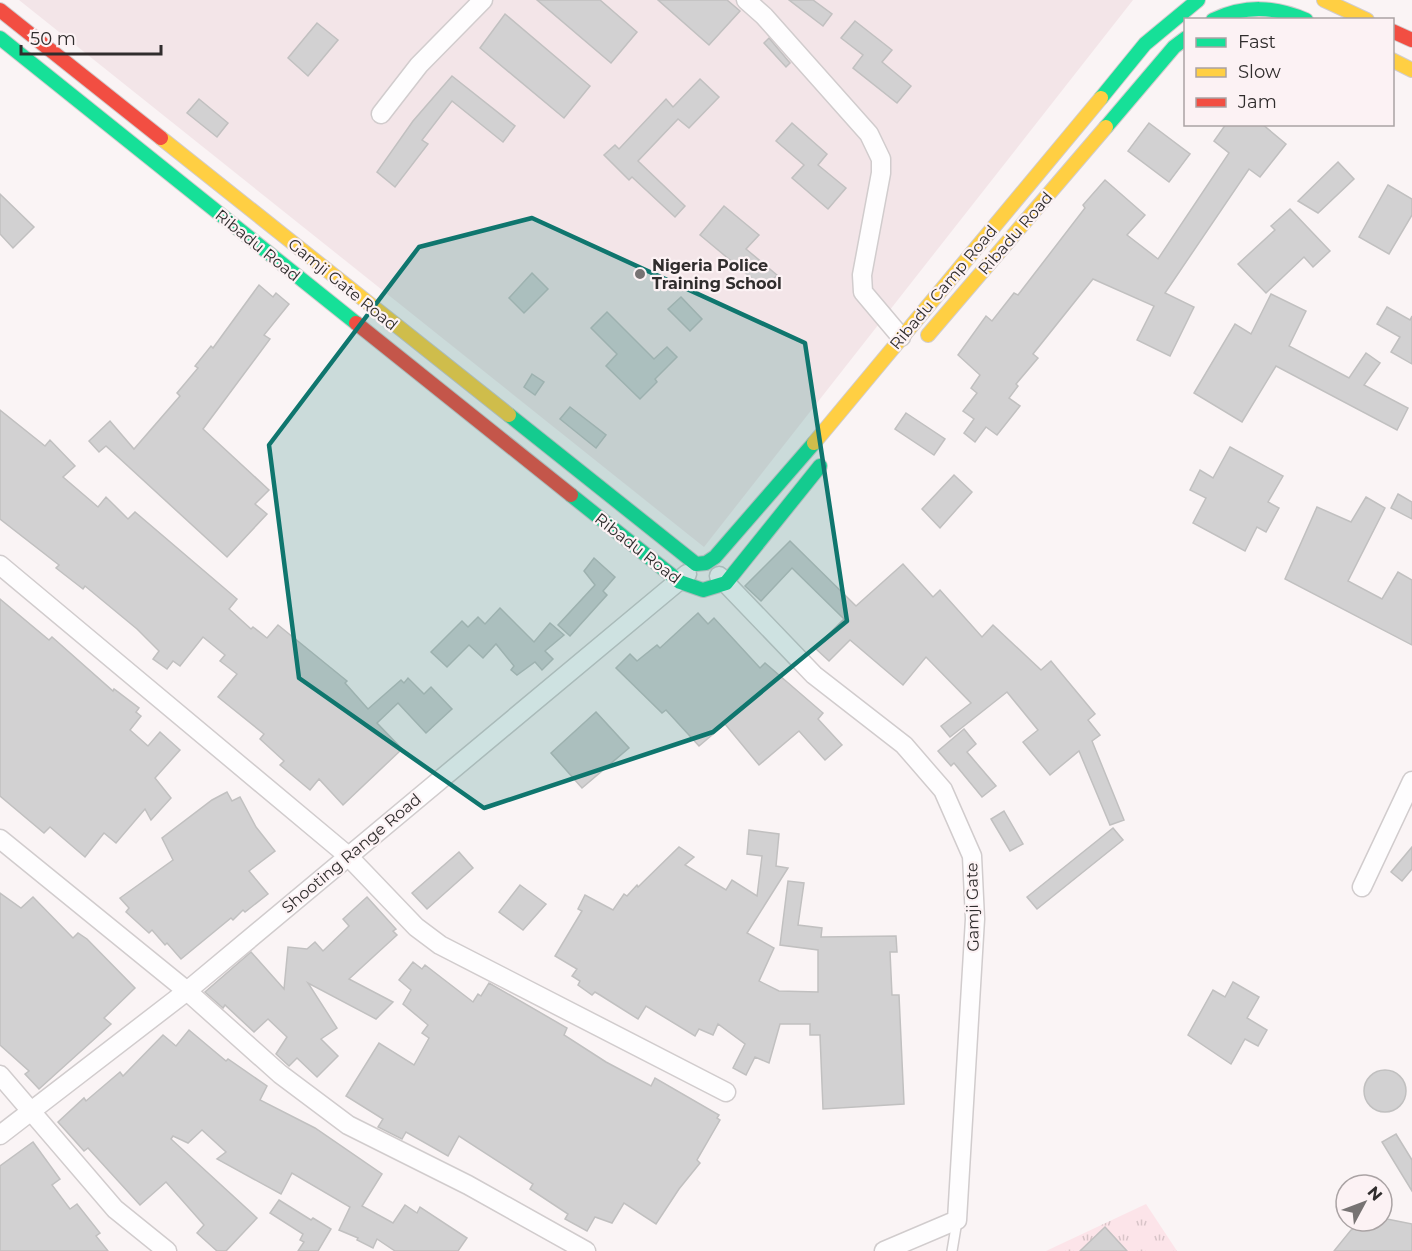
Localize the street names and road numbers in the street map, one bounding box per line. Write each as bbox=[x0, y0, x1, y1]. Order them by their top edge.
street label: Ribadu Road bbox=[974, 188, 1057, 279]
street label: Ribadu Road bbox=[211, 205, 304, 285]
street label: Ribadu Camp Road bbox=[886, 221, 1001, 353]
street label: Gamji Gate Road bbox=[284, 234, 401, 334]
street label: Ribadu Road bbox=[591, 509, 684, 588]
street label: Shooting Range Road bbox=[278, 790, 425, 917]
street label: Gamji Gate bbox=[962, 862, 983, 952]

